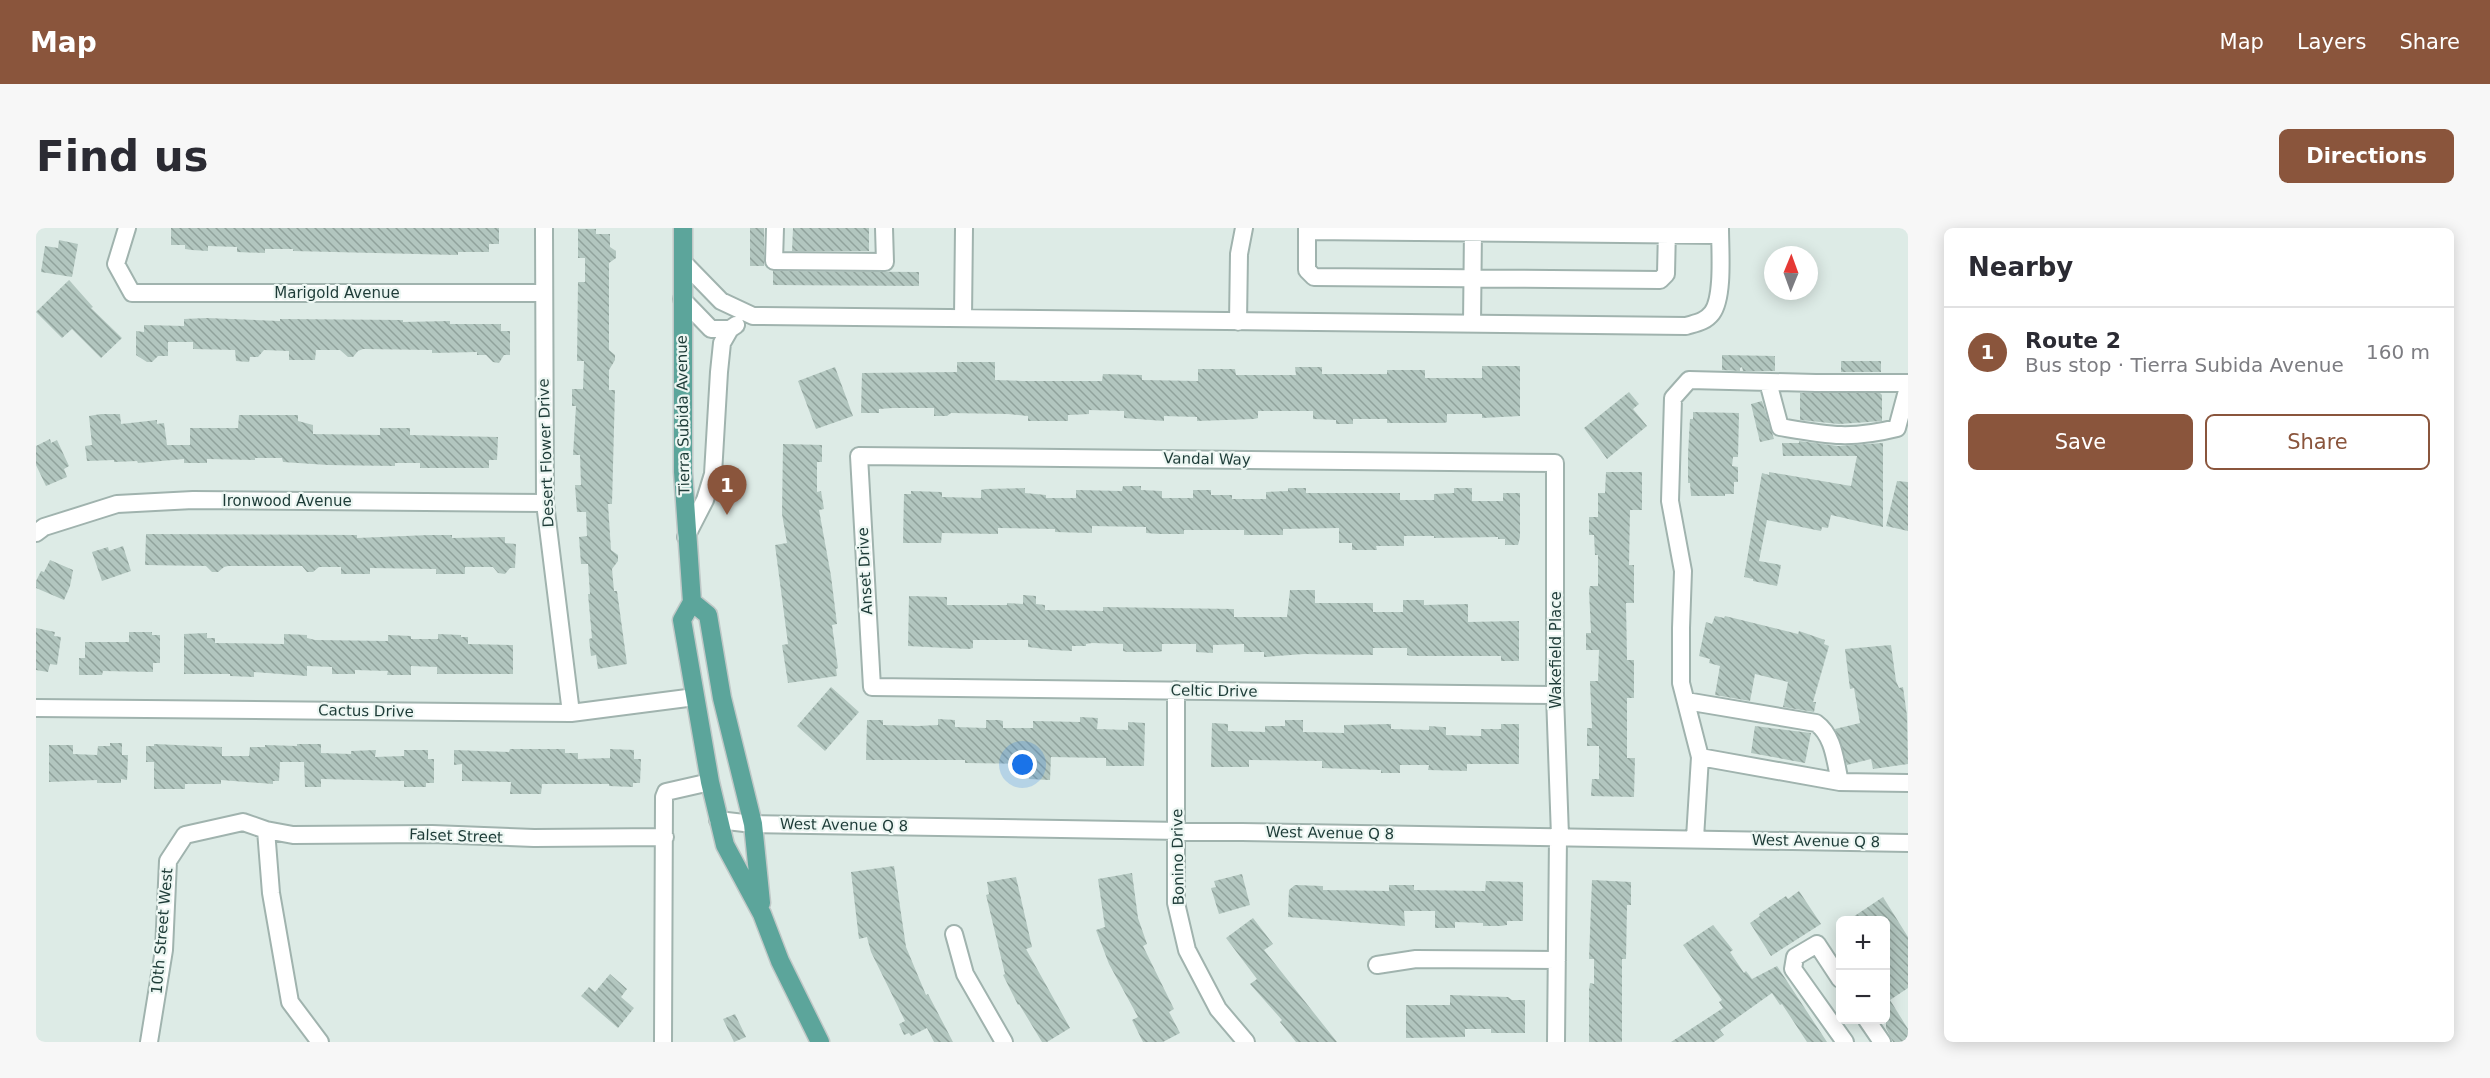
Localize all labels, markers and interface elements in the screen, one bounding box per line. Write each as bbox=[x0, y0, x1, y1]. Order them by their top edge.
text: Map bbox=[30, 26, 97, 59]
text: Map bbox=[2220, 30, 2264, 54]
text: Layers bbox=[2297, 30, 2366, 54]
text: Share bbox=[2399, 30, 2460, 54]
button: Directions bbox=[2279, 129, 2454, 183]
text: Find us bbox=[36, 132, 209, 181]
north arrow bbox=[1764, 246, 1818, 300]
text: Nearby bbox=[1968, 252, 2073, 282]
street label: Marigold Avenue bbox=[274, 284, 400, 302]
text: Route 2 bbox=[2025, 328, 2121, 353]
street label: Tierra Subida Avenue bbox=[673, 335, 693, 496]
text: 1 bbox=[1981, 340, 1994, 364]
text: 160 m bbox=[2366, 340, 2430, 364]
text: Bus stop · Tierra Subida Avenue bbox=[2025, 353, 2344, 377]
street label: Desert Flower Drive bbox=[534, 378, 558, 528]
button: Save bbox=[1968, 414, 2193, 470]
button: Share bbox=[2205, 414, 2430, 470]
street label: Vandal Way bbox=[1163, 449, 1251, 469]
pin: 1 bbox=[708, 466, 746, 515]
street label: Ironwood Avenue bbox=[222, 492, 352, 510]
street label: Anset Drive bbox=[854, 527, 876, 615]
street label: Wakefield Place bbox=[1547, 591, 1565, 709]
street label: Celtic Drive bbox=[1170, 681, 1258, 701]
street label: Cactus Drive bbox=[318, 701, 414, 721]
your location bbox=[1008, 750, 1037, 779]
street label: Bonino Drive bbox=[1168, 809, 1188, 905]
street label: West Avenue Q 8 bbox=[780, 815, 908, 835]
street label: West Avenue Q 8 bbox=[1266, 823, 1394, 843]
street label: Falset Street bbox=[409, 825, 503, 847]
street label: West Avenue Q 8 bbox=[1752, 831, 1880, 851]
street label: 10th Street West bbox=[148, 867, 176, 995]
map controls bbox=[1836, 916, 1890, 1024]
button: + bbox=[1836, 916, 1890, 970]
button: − bbox=[1836, 970, 1890, 1024]

